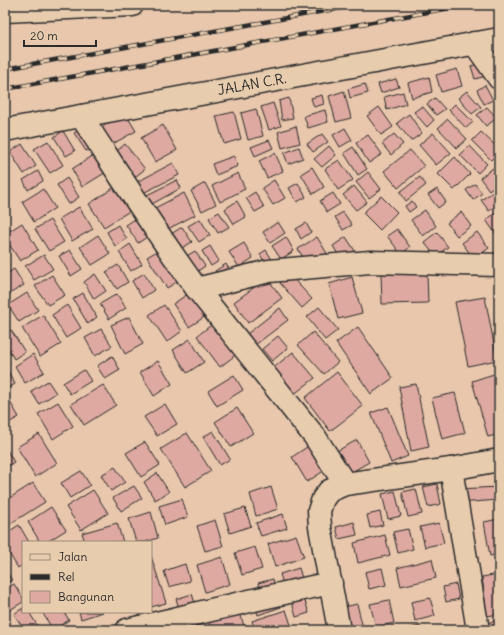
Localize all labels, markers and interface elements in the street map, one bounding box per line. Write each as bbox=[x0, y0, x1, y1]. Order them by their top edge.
scale bar bbox=[24, 22, 96, 48]
text: 20 m bbox=[30, 28, 58, 43]
street label: JALAN C.R. bbox=[216, 69, 288, 99]
legend bbox=[22, 541, 152, 613]
text: Jalan bbox=[58, 549, 87, 564]
text: Rel bbox=[58, 569, 75, 584]
text: Bangunan bbox=[58, 589, 114, 604]

